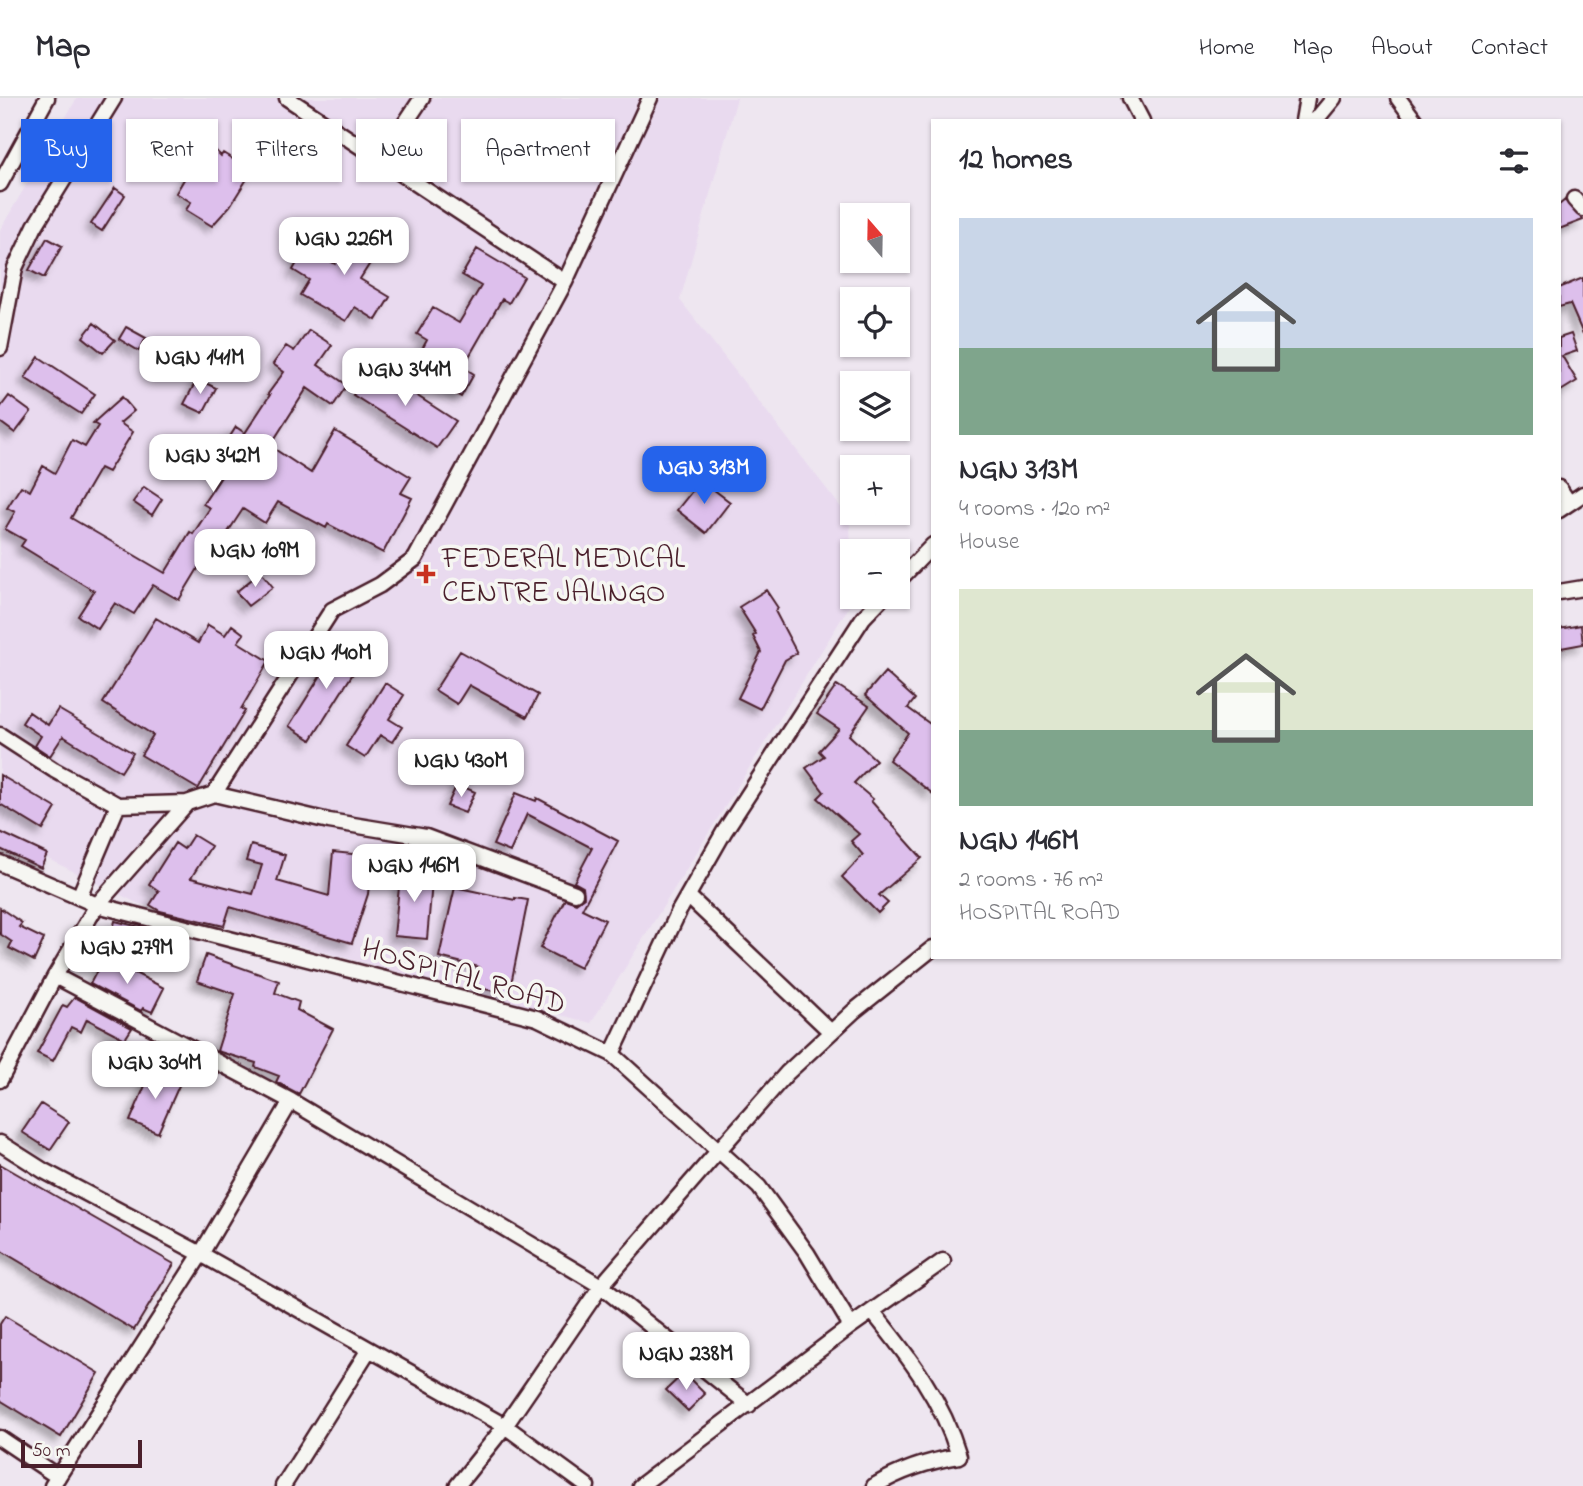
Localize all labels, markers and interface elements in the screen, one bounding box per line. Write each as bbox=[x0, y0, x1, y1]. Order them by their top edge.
text: Map bbox=[35, 24, 91, 72]
text: Home bbox=[1199, 31, 1255, 66]
text: Map bbox=[1293, 31, 1333, 66]
text: About bbox=[1371, 31, 1433, 66]
text: Contact bbox=[1471, 31, 1548, 66]
chip: Buy bbox=[21, 119, 112, 182]
chip: Rent bbox=[126, 119, 218, 182]
chip: Filters bbox=[232, 119, 342, 182]
chip: New bbox=[356, 119, 447, 182]
chip: Apartment bbox=[461, 119, 615, 182]
text: 12 homes bbox=[959, 139, 1073, 183]
icon: filters bbox=[1495, 142, 1533, 180]
north arrow bbox=[840, 203, 910, 273]
map controls bbox=[840, 203, 910, 609]
pin: NGN 226M bbox=[272, 218, 416, 277]
text: NGN 226M bbox=[295, 223, 393, 256]
icon: home bbox=[1183, 264, 1309, 390]
button: locate bbox=[840, 287, 910, 357]
pin: NGN 141M bbox=[128, 336, 272, 396]
text: NGN 141M bbox=[155, 342, 245, 375]
pin: NGN 344M bbox=[333, 348, 477, 408]
text: NGN 344M bbox=[358, 354, 452, 387]
button: layers bbox=[840, 371, 910, 441]
pin: NGN 342M bbox=[141, 434, 285, 494]
text: NGN 342M bbox=[165, 440, 261, 473]
pin: NGN 313M bbox=[632, 446, 776, 506]
text: NGN 313M bbox=[959, 449, 1078, 493]
text: NGN 313M bbox=[658, 452, 750, 485]
button: + bbox=[840, 455, 910, 525]
text: 4 rooms · 120 m² bbox=[959, 493, 1110, 526]
text: House bbox=[959, 526, 1019, 559]
pin: NGN 109M bbox=[183, 530, 327, 589]
text: NGN 109M bbox=[210, 535, 300, 568]
place label: FEDERAL MEDICAL CENTRE JALINGO bbox=[441, 538, 686, 616]
button: − bbox=[840, 539, 910, 609]
marker: FEDERAL MEDICAL CENTRE JALINGO bbox=[416, 564, 436, 584]
pin: NGN 140M bbox=[254, 632, 398, 691]
icon: home bbox=[1183, 635, 1309, 761]
text: NGN 140M bbox=[280, 637, 372, 670]
pin: NGN 430M bbox=[389, 740, 533, 799]
text: NGN 430M bbox=[414, 745, 508, 778]
text: NGN 146M bbox=[959, 820, 1079, 864]
pin: NGN 146M bbox=[342, 844, 486, 904]
text: NGN 146M bbox=[368, 850, 460, 883]
text: 2 rooms · 76 m² bbox=[959, 864, 1103, 897]
text: HOSPITAL ROAD bbox=[959, 897, 1120, 930]
pin: NGN 279M bbox=[55, 926, 199, 986]
street label: HOSPITAL ROAD bbox=[356, 928, 570, 1028]
text: NGN 279M bbox=[80, 932, 174, 965]
pin: NGN 304M bbox=[83, 1042, 227, 1101]
text: NGN 304M bbox=[108, 1047, 202, 1080]
pin: NGN 238M bbox=[614, 1332, 758, 1392]
text: NGN 238M bbox=[639, 1338, 733, 1371]
scale bar bbox=[21, 1437, 142, 1469]
text: 50 m bbox=[32, 1438, 71, 1465]

